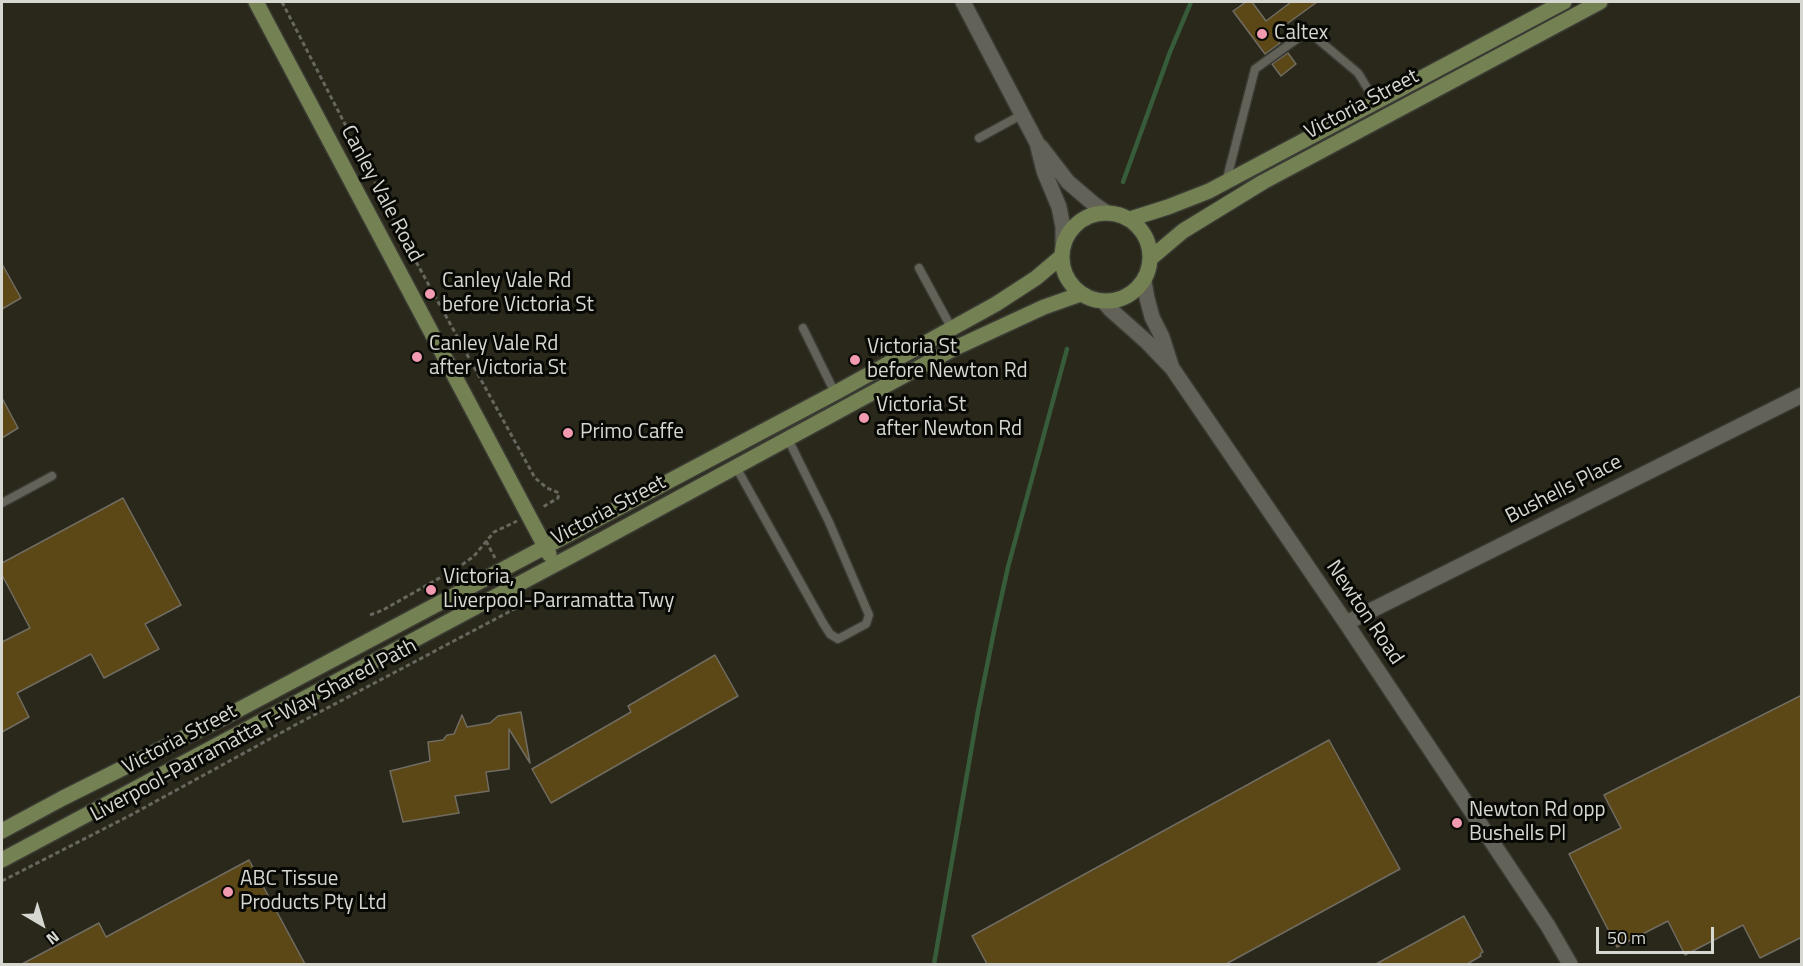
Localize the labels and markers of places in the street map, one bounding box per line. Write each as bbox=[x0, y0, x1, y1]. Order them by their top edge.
place label: Caltex bbox=[1274, 21, 1328, 47]
marker: Caltex bbox=[1255, 27, 1269, 41]
place label: Canley Vale Rd before Victoria St bbox=[442, 269, 594, 319]
marker: Canley Vale Rd before Victoria St bbox=[423, 287, 437, 301]
place label: Canley Vale Rd after Victoria St bbox=[429, 332, 566, 382]
place label: Victoria St before Newton Rd bbox=[867, 335, 1028, 385]
marker: Canley Vale Rd after Victoria St bbox=[410, 350, 424, 364]
marker: Victoria St before Newton Rd bbox=[848, 353, 862, 367]
place label: Victoria St after Newton Rd bbox=[876, 393, 1022, 443]
marker: Victoria St after Newton Rd bbox=[857, 411, 871, 425]
place label: Primo Caffe bbox=[580, 420, 684, 446]
marker: Primo Caffe bbox=[561, 426, 575, 440]
place label: Victoria, Liverpool-Parramatta Twy bbox=[443, 565, 674, 615]
marker: Victoria, Liverpool-Parramatta Twy bbox=[424, 583, 438, 597]
place label: Newton Rd opp Bushells Pl bbox=[1469, 798, 1606, 848]
marker: Newton Rd opp Bushells Pl bbox=[1450, 816, 1464, 830]
place label: ABC Tissue Products Pty Ltd bbox=[240, 867, 387, 917]
marker: ABC Tissue Products Pty Ltd bbox=[221, 885, 235, 899]

